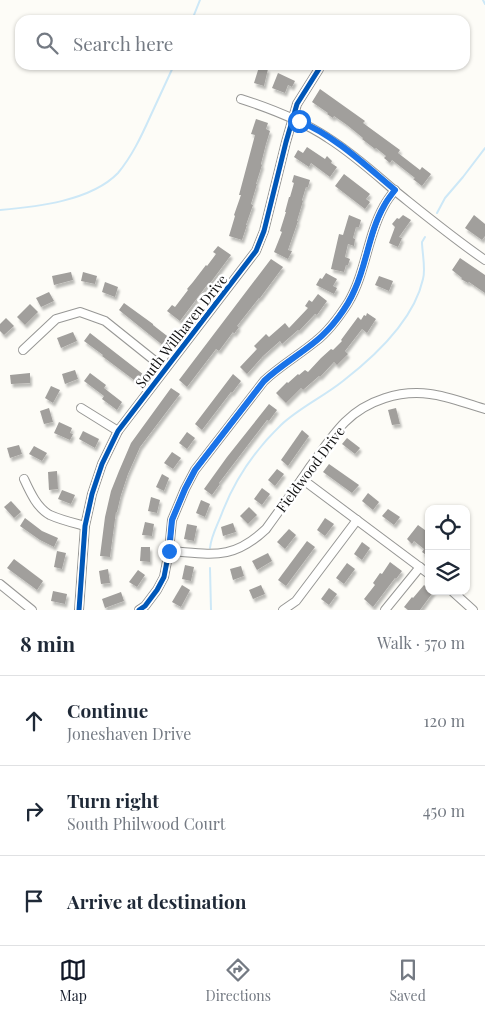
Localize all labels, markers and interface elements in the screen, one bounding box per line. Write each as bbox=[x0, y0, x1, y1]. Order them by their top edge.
search box bbox=[15, 15, 470, 70]
icon: search bbox=[33, 29, 61, 57]
text: Search here bbox=[73, 30, 173, 56]
route start bbox=[288, 110, 311, 133]
street label: South Willhaven Drive bbox=[131, 270, 231, 392]
street label: Fieldwood Drive bbox=[271, 422, 349, 516]
map controls bbox=[425, 505, 470, 595]
button: locate bbox=[425, 505, 470, 550]
route end bbox=[158, 540, 181, 563]
button: layers bbox=[425, 550, 470, 595]
text: 8 min bbox=[20, 629, 75, 657]
text: Walk · 570 m bbox=[377, 632, 465, 653]
text: Continue bbox=[67, 697, 148, 723]
icon: ahead bbox=[20, 707, 48, 735]
text: 120 m bbox=[424, 710, 465, 731]
text: Joneshaven Drive bbox=[67, 723, 191, 744]
text: Turn right bbox=[67, 787, 159, 813]
icon: right bbox=[20, 797, 48, 825]
text: 450 m bbox=[423, 800, 465, 821]
text: South Philwood Court bbox=[67, 813, 226, 834]
icon: arrive bbox=[20, 887, 48, 915]
text: Arrive at destination bbox=[67, 888, 247, 914]
tab: Map bbox=[59, 956, 87, 1005]
tab: Directions bbox=[206, 956, 271, 1005]
tab: Saved bbox=[389, 956, 426, 1005]

